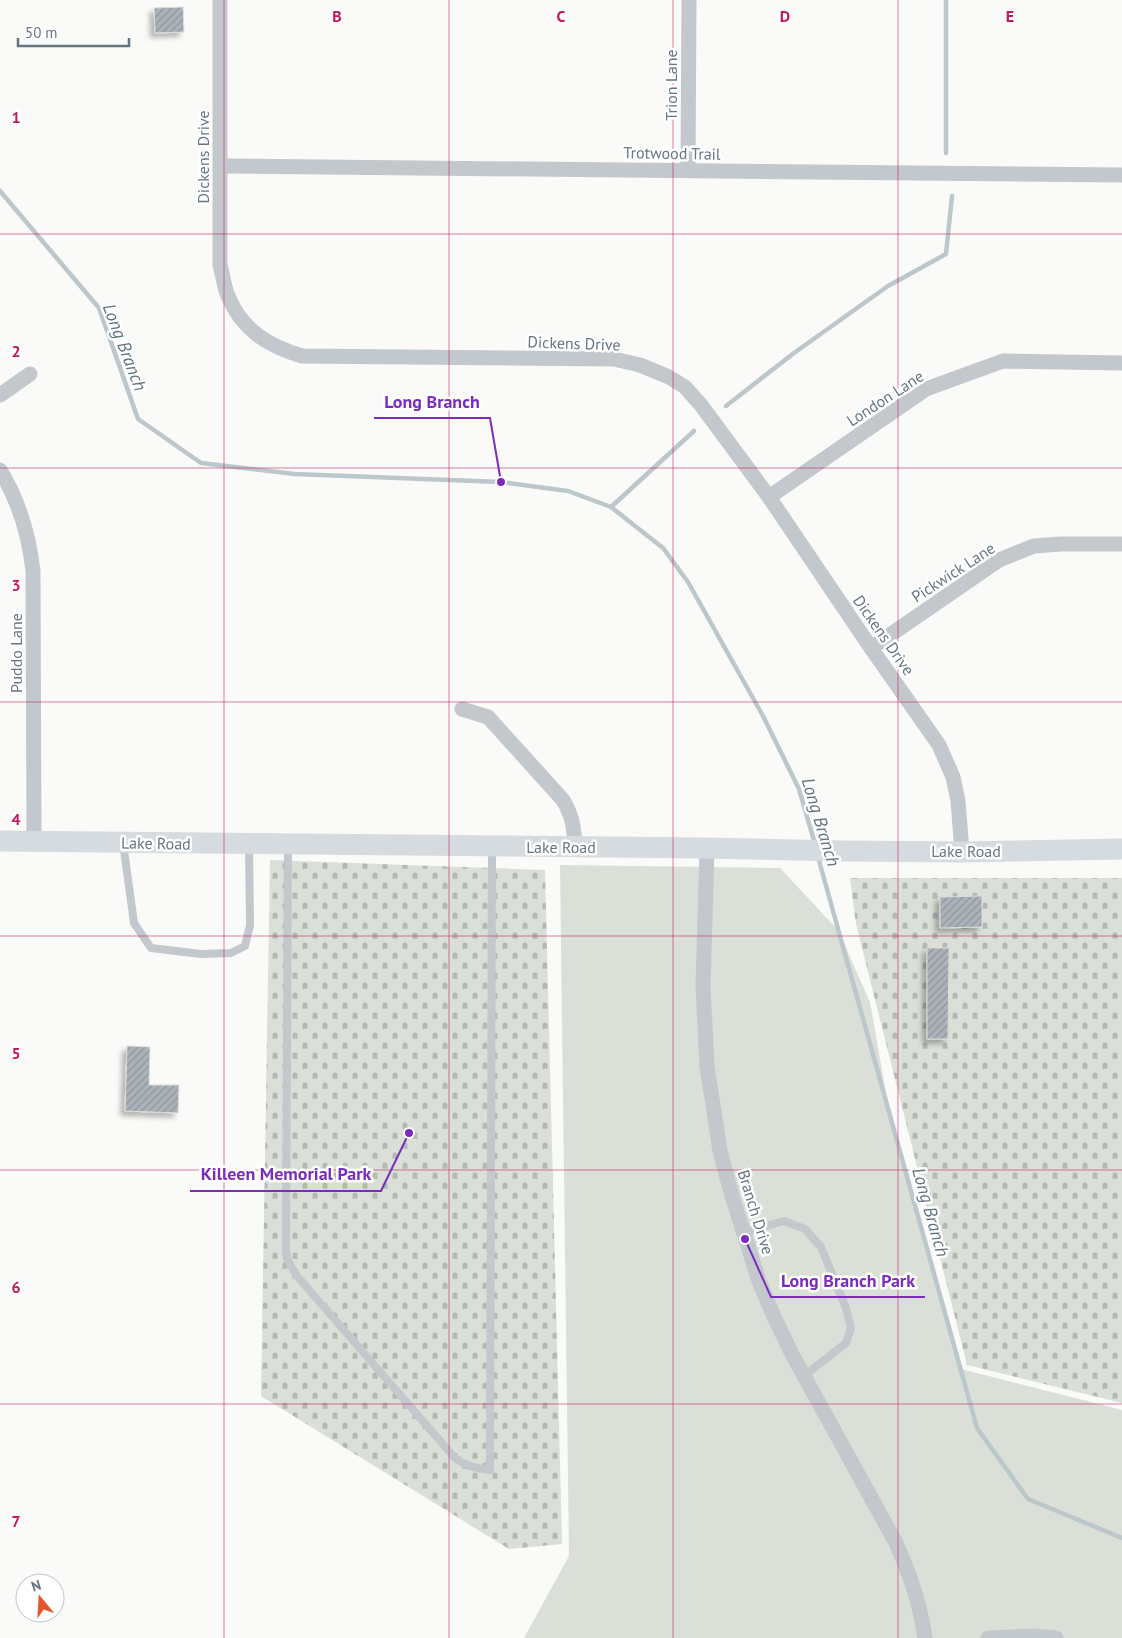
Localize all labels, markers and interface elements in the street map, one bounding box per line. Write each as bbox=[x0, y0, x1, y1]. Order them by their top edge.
text: B bbox=[332, 6, 342, 26]
text: C bbox=[557, 6, 566, 26]
text: D bbox=[780, 6, 790, 26]
text: E bbox=[1006, 6, 1014, 26]
scale bar bbox=[18, 15, 129, 47]
text: 50 m bbox=[25, 23, 58, 42]
street label: Trion Lane bbox=[661, 49, 681, 121]
text: 1 bbox=[11, 107, 21, 127]
street label: Dickens Drive bbox=[193, 110, 213, 204]
street label: Trotwood Trail bbox=[623, 142, 721, 164]
water label: Long Branch bbox=[98, 300, 152, 394]
street label: Dickens Drive bbox=[527, 331, 621, 355]
text: 2 bbox=[11, 341, 21, 361]
street label: London Lane bbox=[843, 366, 927, 430]
callout: Long Branch bbox=[374, 385, 490, 418]
text: Long Branch bbox=[384, 390, 480, 413]
street label: Pickwick Lane bbox=[907, 538, 999, 606]
text: 3 bbox=[11, 575, 21, 595]
street label: Dickens Drive bbox=[849, 591, 919, 679]
street label: Puddo Lane bbox=[6, 613, 26, 693]
water label: Long Branch bbox=[797, 775, 845, 869]
text: 4 bbox=[11, 809, 21, 829]
street label: Lake Road bbox=[121, 832, 191, 854]
street label: Lake Road bbox=[526, 837, 596, 857]
street label: Lake Road bbox=[931, 841, 1001, 861]
text: 5 bbox=[11, 1043, 21, 1063]
callout: Killeen Memorial Park bbox=[190, 1158, 381, 1191]
text: Killeen Memorial Park bbox=[201, 1162, 371, 1185]
water label: Long Branch bbox=[907, 1165, 955, 1259]
street label: Branch Drive bbox=[734, 1167, 778, 1257]
callout: Long Branch Park bbox=[771, 1264, 925, 1297]
text: Long Branch Park bbox=[781, 1269, 915, 1292]
text: 6 bbox=[11, 1277, 21, 1297]
text: 7 bbox=[11, 1511, 21, 1531]
north arrow bbox=[15, 1573, 65, 1623]
text: N bbox=[29, 1576, 43, 1596]

